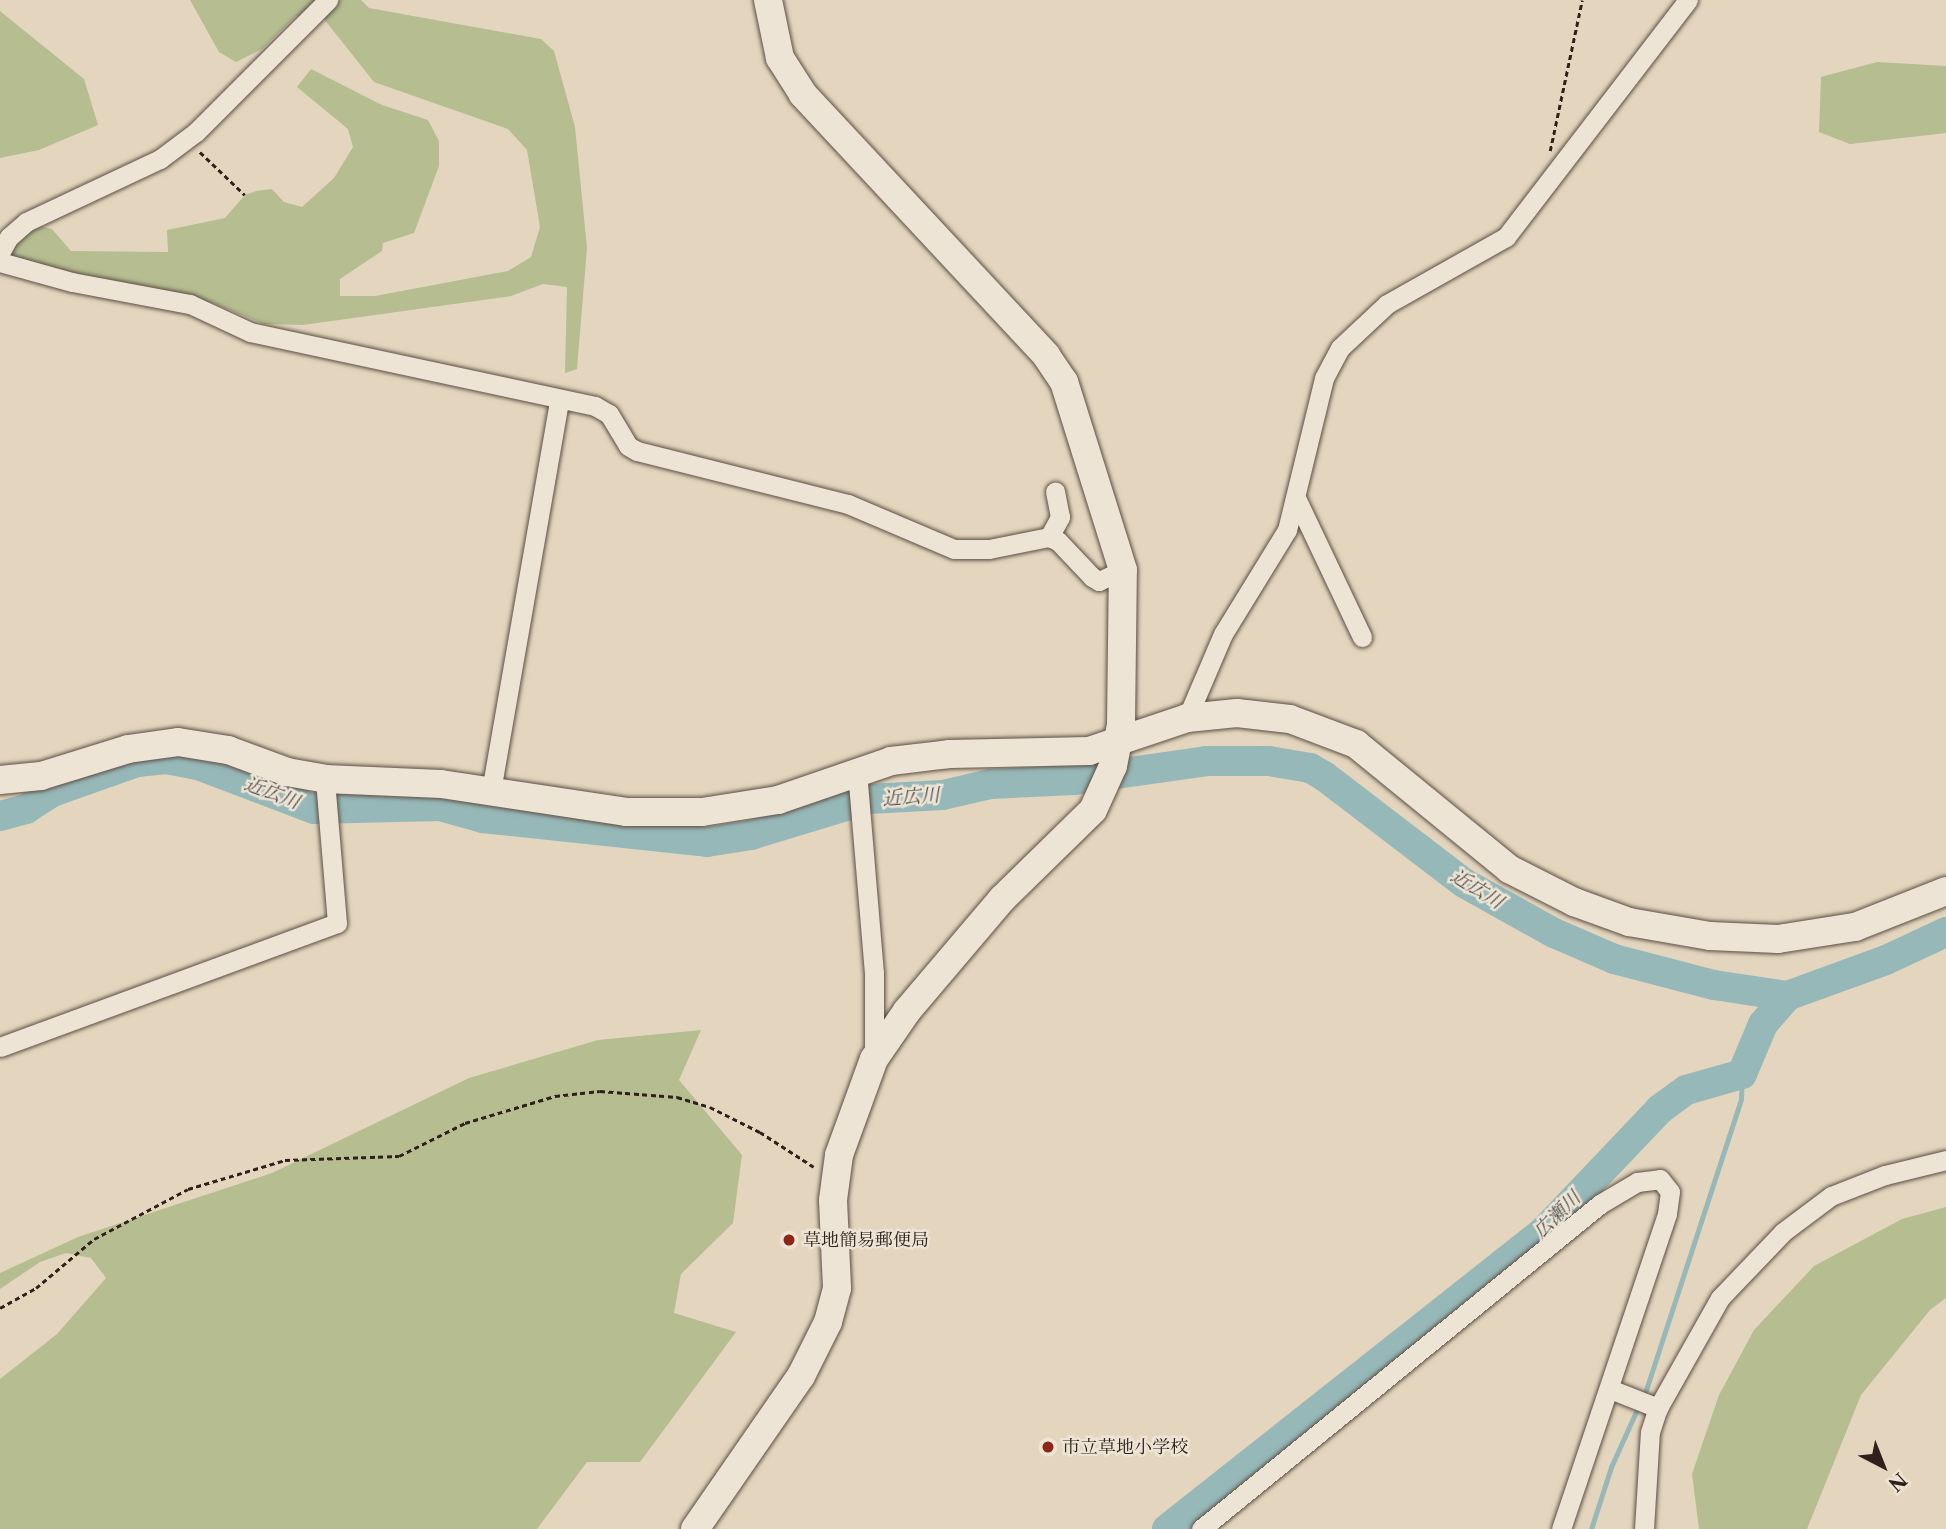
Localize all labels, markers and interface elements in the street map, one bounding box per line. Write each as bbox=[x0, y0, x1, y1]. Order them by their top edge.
water label: 近広川 bbox=[241, 772, 303, 814]
water label: 近広川 bbox=[882, 784, 940, 810]
water label: 近広川 bbox=[1447, 864, 1507, 914]
water label: 広瀬川 bbox=[1529, 1187, 1585, 1243]
place label: 草地簡易郵便局 bbox=[803, 1229, 929, 1251]
marker: 草地簡易郵便局 bbox=[781, 1232, 797, 1248]
north arrow bbox=[1848, 1431, 1918, 1501]
place label: 市立草地小学校 bbox=[1062, 1436, 1188, 1458]
marker: 市立草地小学校 bbox=[1040, 1439, 1056, 1455]
text: N bbox=[1884, 1468, 1911, 1496]

